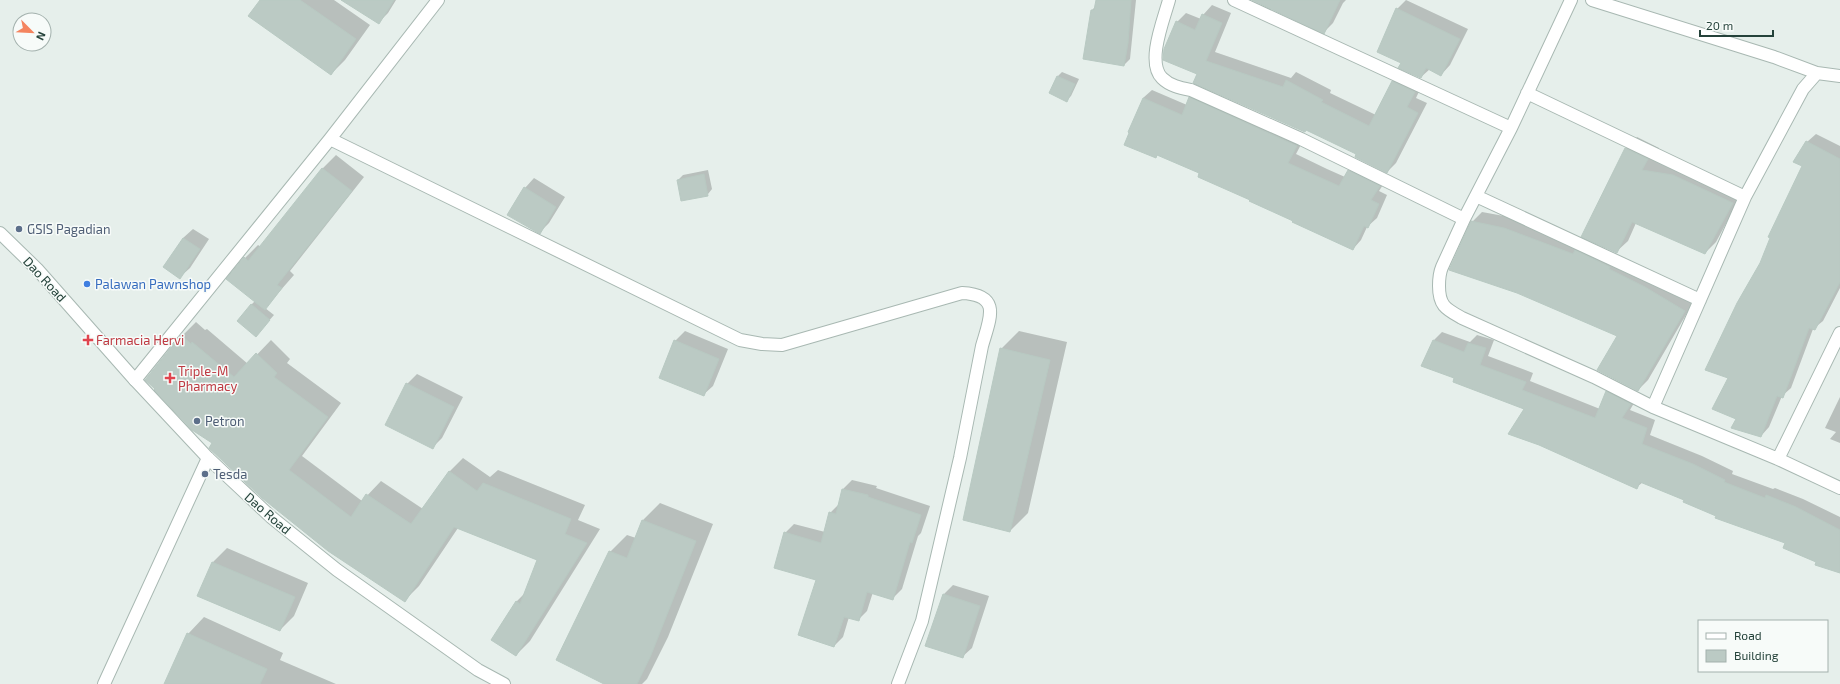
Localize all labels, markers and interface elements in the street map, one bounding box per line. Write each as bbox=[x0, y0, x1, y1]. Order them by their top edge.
north arrow bbox=[12, 12, 52, 52]
scale bar bbox=[1700, 12, 1773, 38]
text: 20 m bbox=[1706, 18, 1733, 32]
text: N bbox=[34, 30, 49, 43]
place label: GSIS Pagadian bbox=[27, 221, 111, 237]
marker: GSIS Pagadian bbox=[14, 224, 24, 234]
street label: Dao Road bbox=[20, 253, 70, 305]
place label: Palawan Pawnshop bbox=[95, 276, 211, 292]
marker: Palawan Pawnshop bbox=[82, 279, 92, 289]
place label: Farmacia Hervi bbox=[96, 332, 184, 348]
marker: Farmacia Hervi bbox=[83, 335, 93, 345]
place label: Triple-M Pharmacy bbox=[178, 363, 237, 394]
marker: Triple-M Pharmacy bbox=[165, 373, 175, 383]
place label: Petron bbox=[205, 413, 245, 429]
marker: Petron bbox=[192, 416, 202, 426]
place label: Tesda bbox=[213, 466, 247, 482]
marker: Tesda bbox=[200, 469, 210, 479]
street label: Dao Road bbox=[242, 489, 294, 537]
legend bbox=[1698, 620, 1828, 672]
text: Road bbox=[1734, 628, 1762, 642]
text: Building bbox=[1734, 648, 1779, 662]

